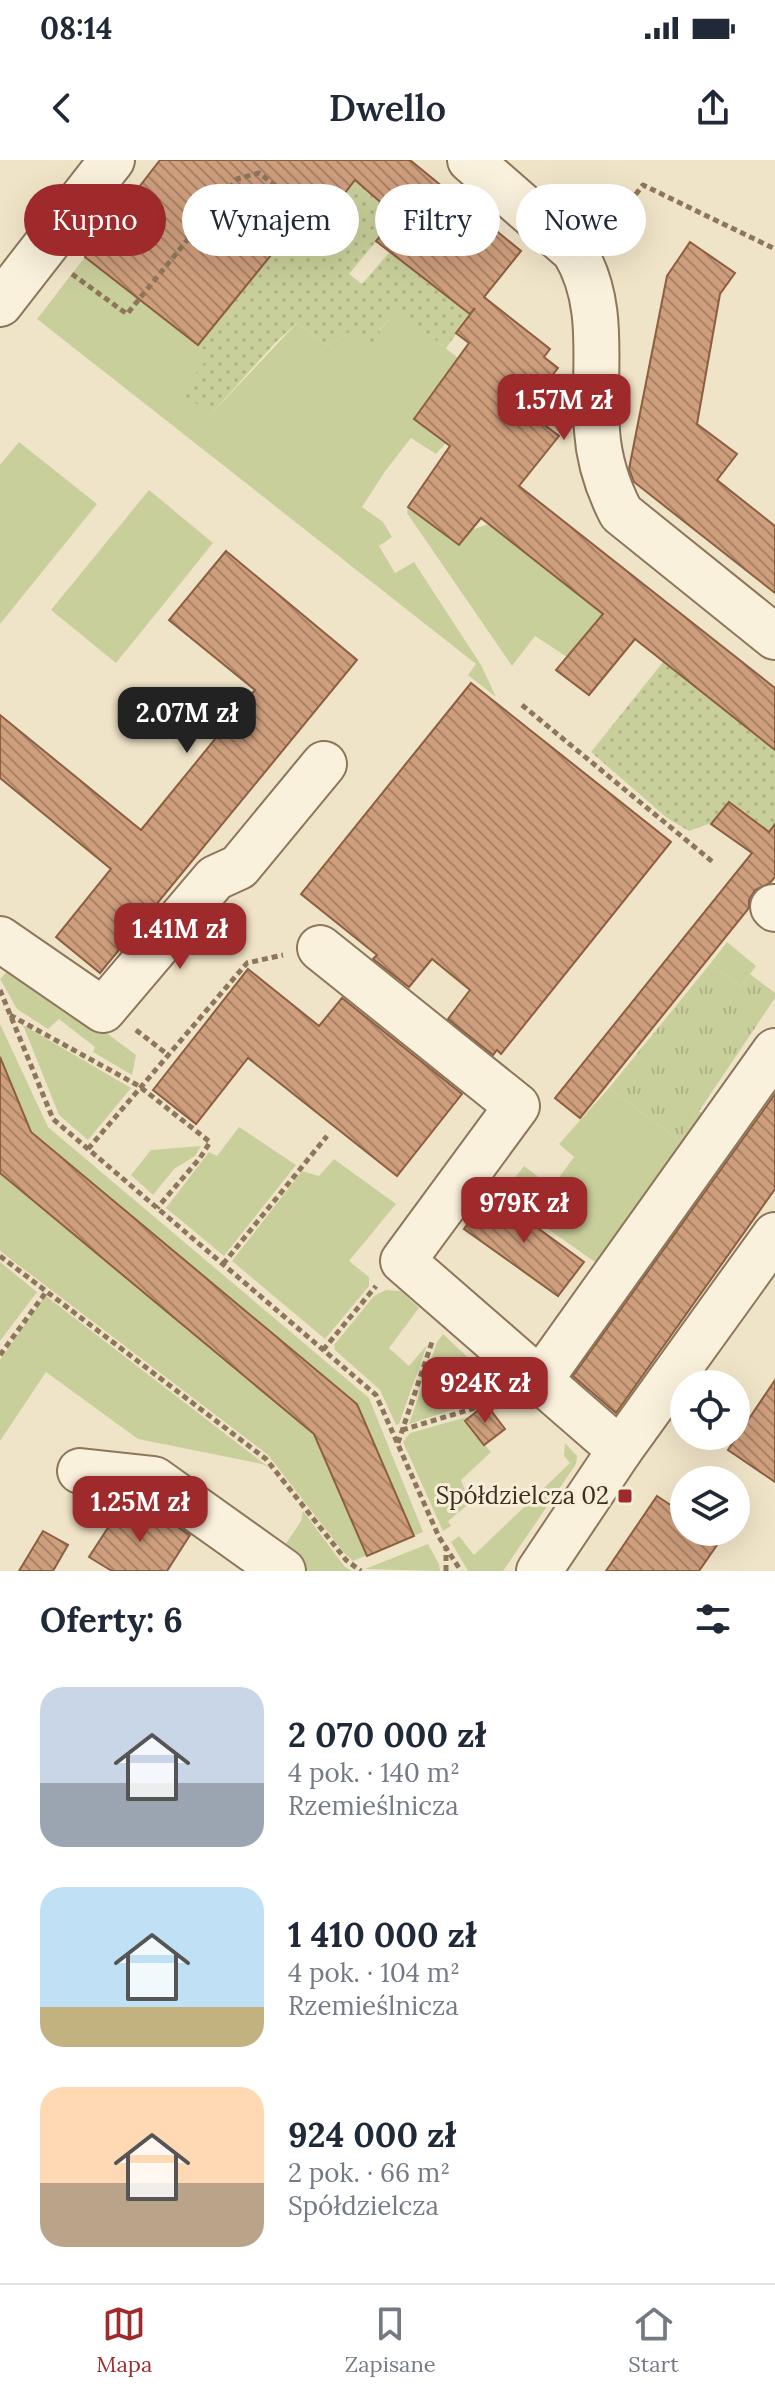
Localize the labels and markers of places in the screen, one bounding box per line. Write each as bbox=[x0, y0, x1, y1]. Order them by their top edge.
pin: 1.57M zł bbox=[481, 374, 647, 442]
pin: 2.07M zł bbox=[104, 687, 270, 755]
pin: 1.41M zł bbox=[97, 903, 263, 971]
pin: 979K zł bbox=[450, 1177, 598, 1245]
pin: 924K zł bbox=[411, 1357, 559, 1425]
pin: 1.25M zł bbox=[57, 1476, 223, 1544]
place label: Spółdzielcza 02 bbox=[436, 1480, 609, 1511]
marker: Spółdzielcza 02 bbox=[616, 1487, 634, 1505]

